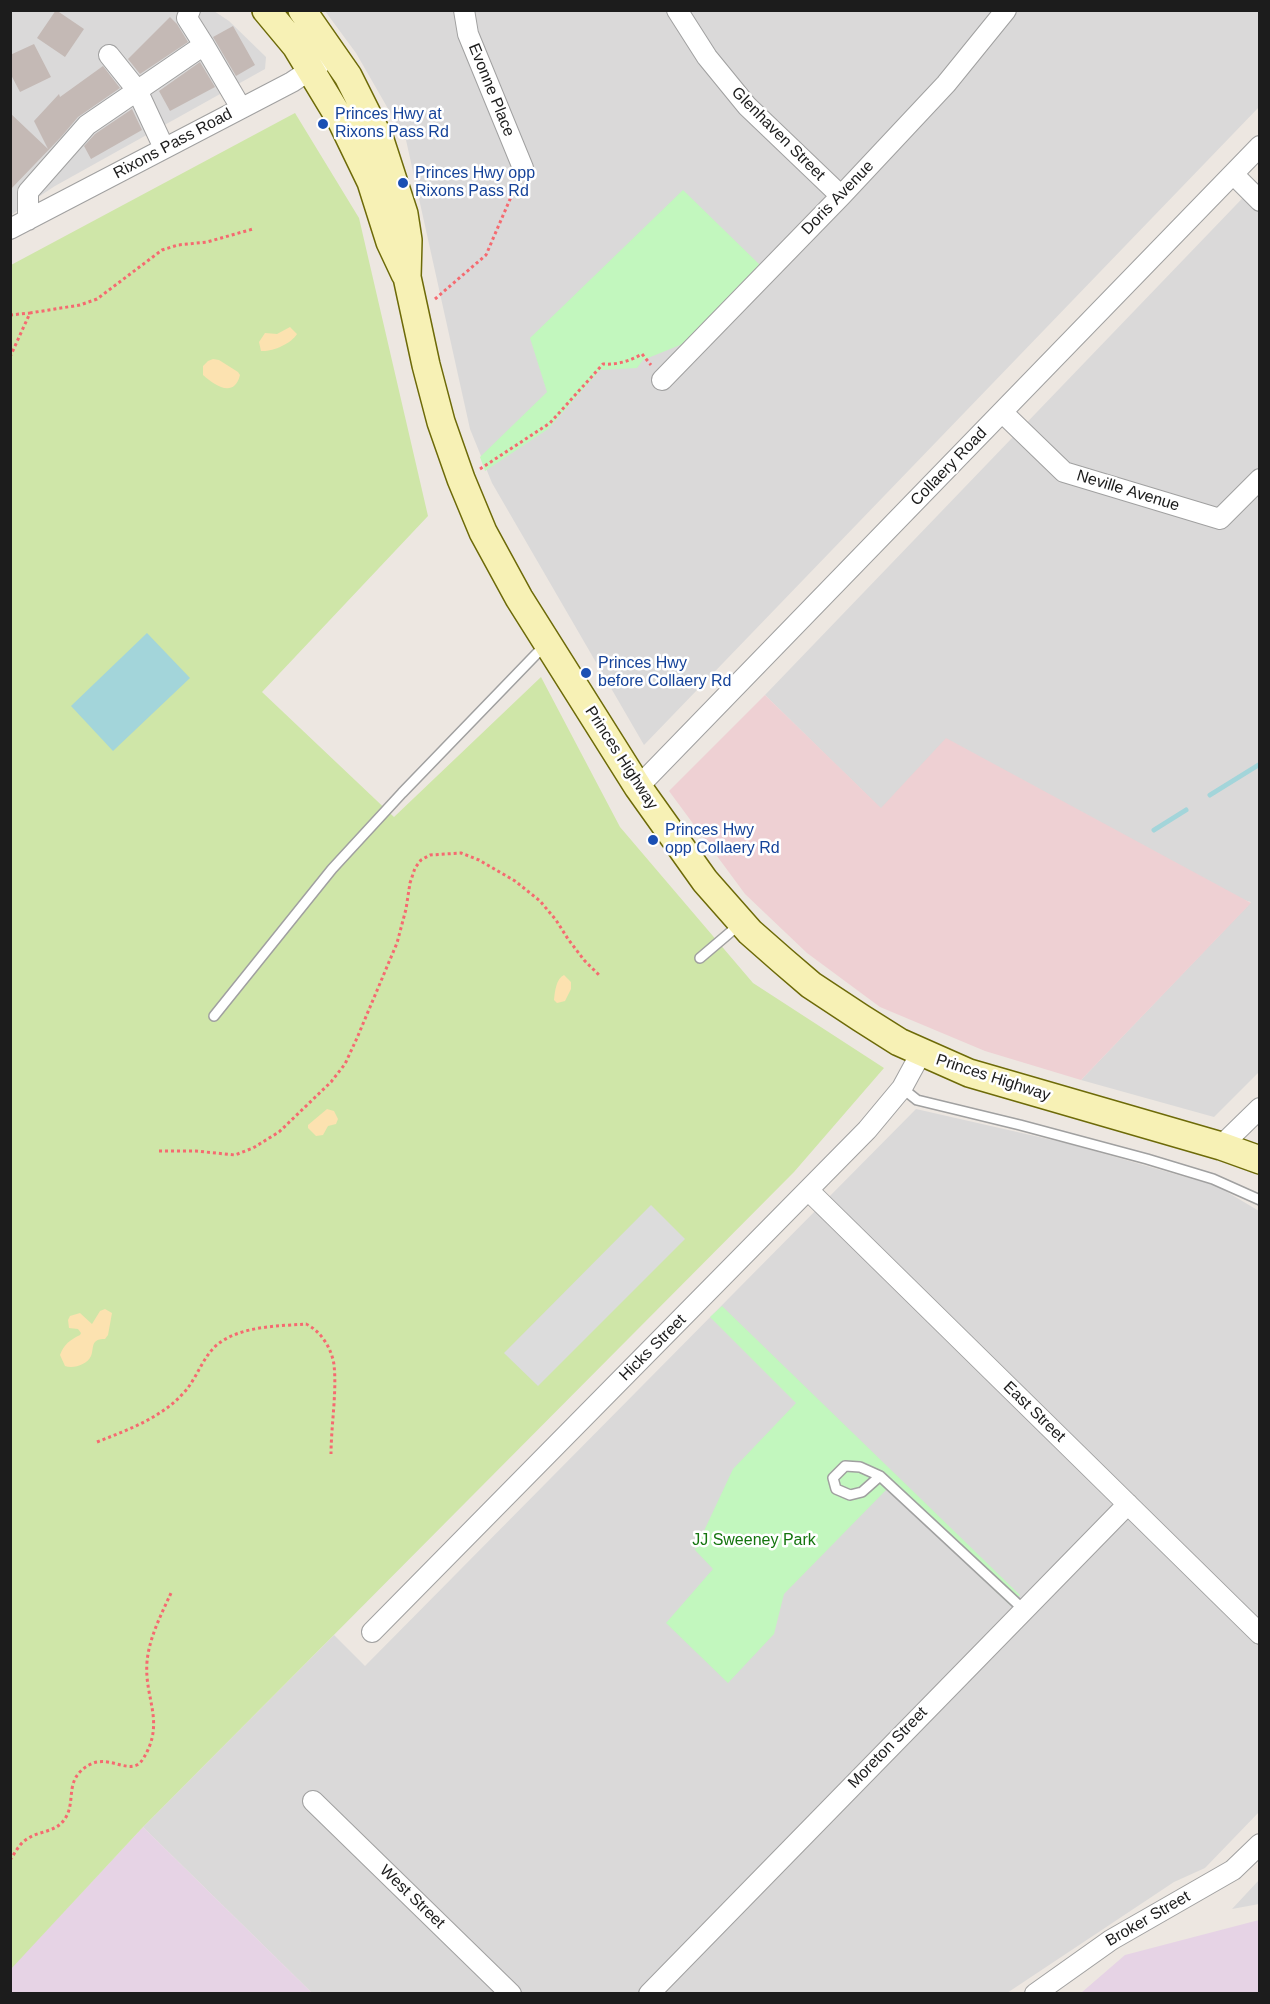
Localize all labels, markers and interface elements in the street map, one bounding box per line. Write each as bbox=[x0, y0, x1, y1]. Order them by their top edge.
street label: Evonne Place bbox=[464, 41, 518, 139]
street label: Glenhaven Street bbox=[727, 83, 829, 185]
street label: Rixons Pass Road bbox=[110, 105, 236, 183]
place label: Princes Hwy at Rixons Pass Rd bbox=[335, 105, 449, 143]
marker: Princes Hwy at Rixons Pass Rd bbox=[316, 117, 330, 131]
street label: Doris Avenue bbox=[798, 157, 878, 239]
place label: Princes Hwy opp Rixons Pass Rd bbox=[415, 164, 535, 202]
marker: Princes Hwy opp Rixons Pass Rd bbox=[396, 176, 410, 190]
street label: Collaery Road bbox=[907, 424, 991, 510]
street label: Neville Avenue bbox=[1074, 466, 1182, 516]
place label: Princes Hwy before Collaery Rd bbox=[598, 654, 731, 692]
marker: Princes Hwy before Collaery Rd bbox=[579, 666, 593, 680]
street label: Princes Highway bbox=[581, 703, 661, 813]
place label: Princes Hwy opp Collaery Rd bbox=[665, 821, 780, 859]
marker: Princes Hwy opp Collaery Rd bbox=[646, 833, 660, 847]
street label: Princes Highway bbox=[933, 1050, 1053, 1106]
street label: Hicks Street bbox=[616, 1311, 690, 1385]
street label: East Street bbox=[999, 1378, 1069, 1446]
park label: JJ Sweeney Park bbox=[692, 1531, 816, 1551]
street label: Moreton Street bbox=[844, 1703, 932, 1793]
street label: West Street bbox=[375, 1861, 449, 1933]
street label: Broker Street bbox=[1102, 1887, 1194, 1951]

